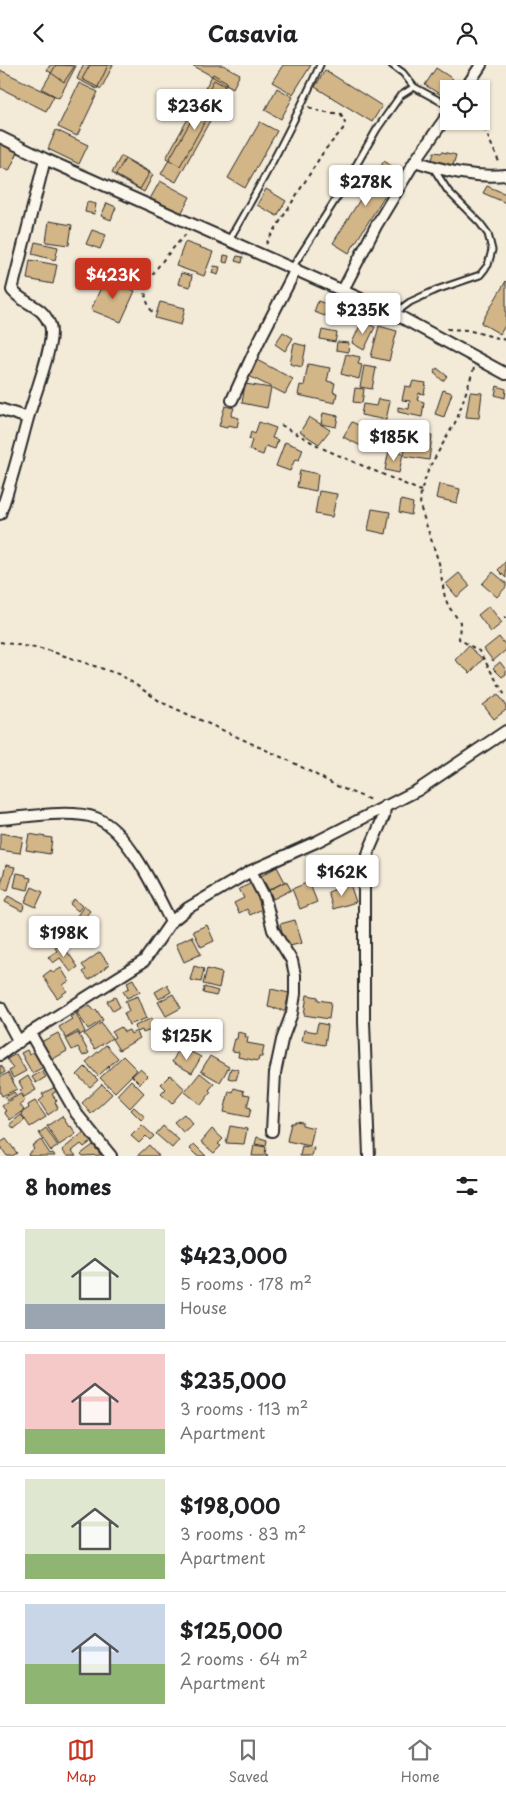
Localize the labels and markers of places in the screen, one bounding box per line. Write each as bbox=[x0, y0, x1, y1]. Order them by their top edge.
pin: $236K bbox=[160, 88, 230, 131]
pin: $278K bbox=[331, 165, 401, 207]
pin: $423K bbox=[78, 257, 148, 300]
pin: $235K bbox=[328, 293, 398, 335]
pin: $185K bbox=[359, 419, 429, 462]
pin: $162K bbox=[307, 855, 377, 897]
pin: $198K bbox=[29, 915, 99, 958]
pin: $125K bbox=[152, 1019, 222, 1061]

